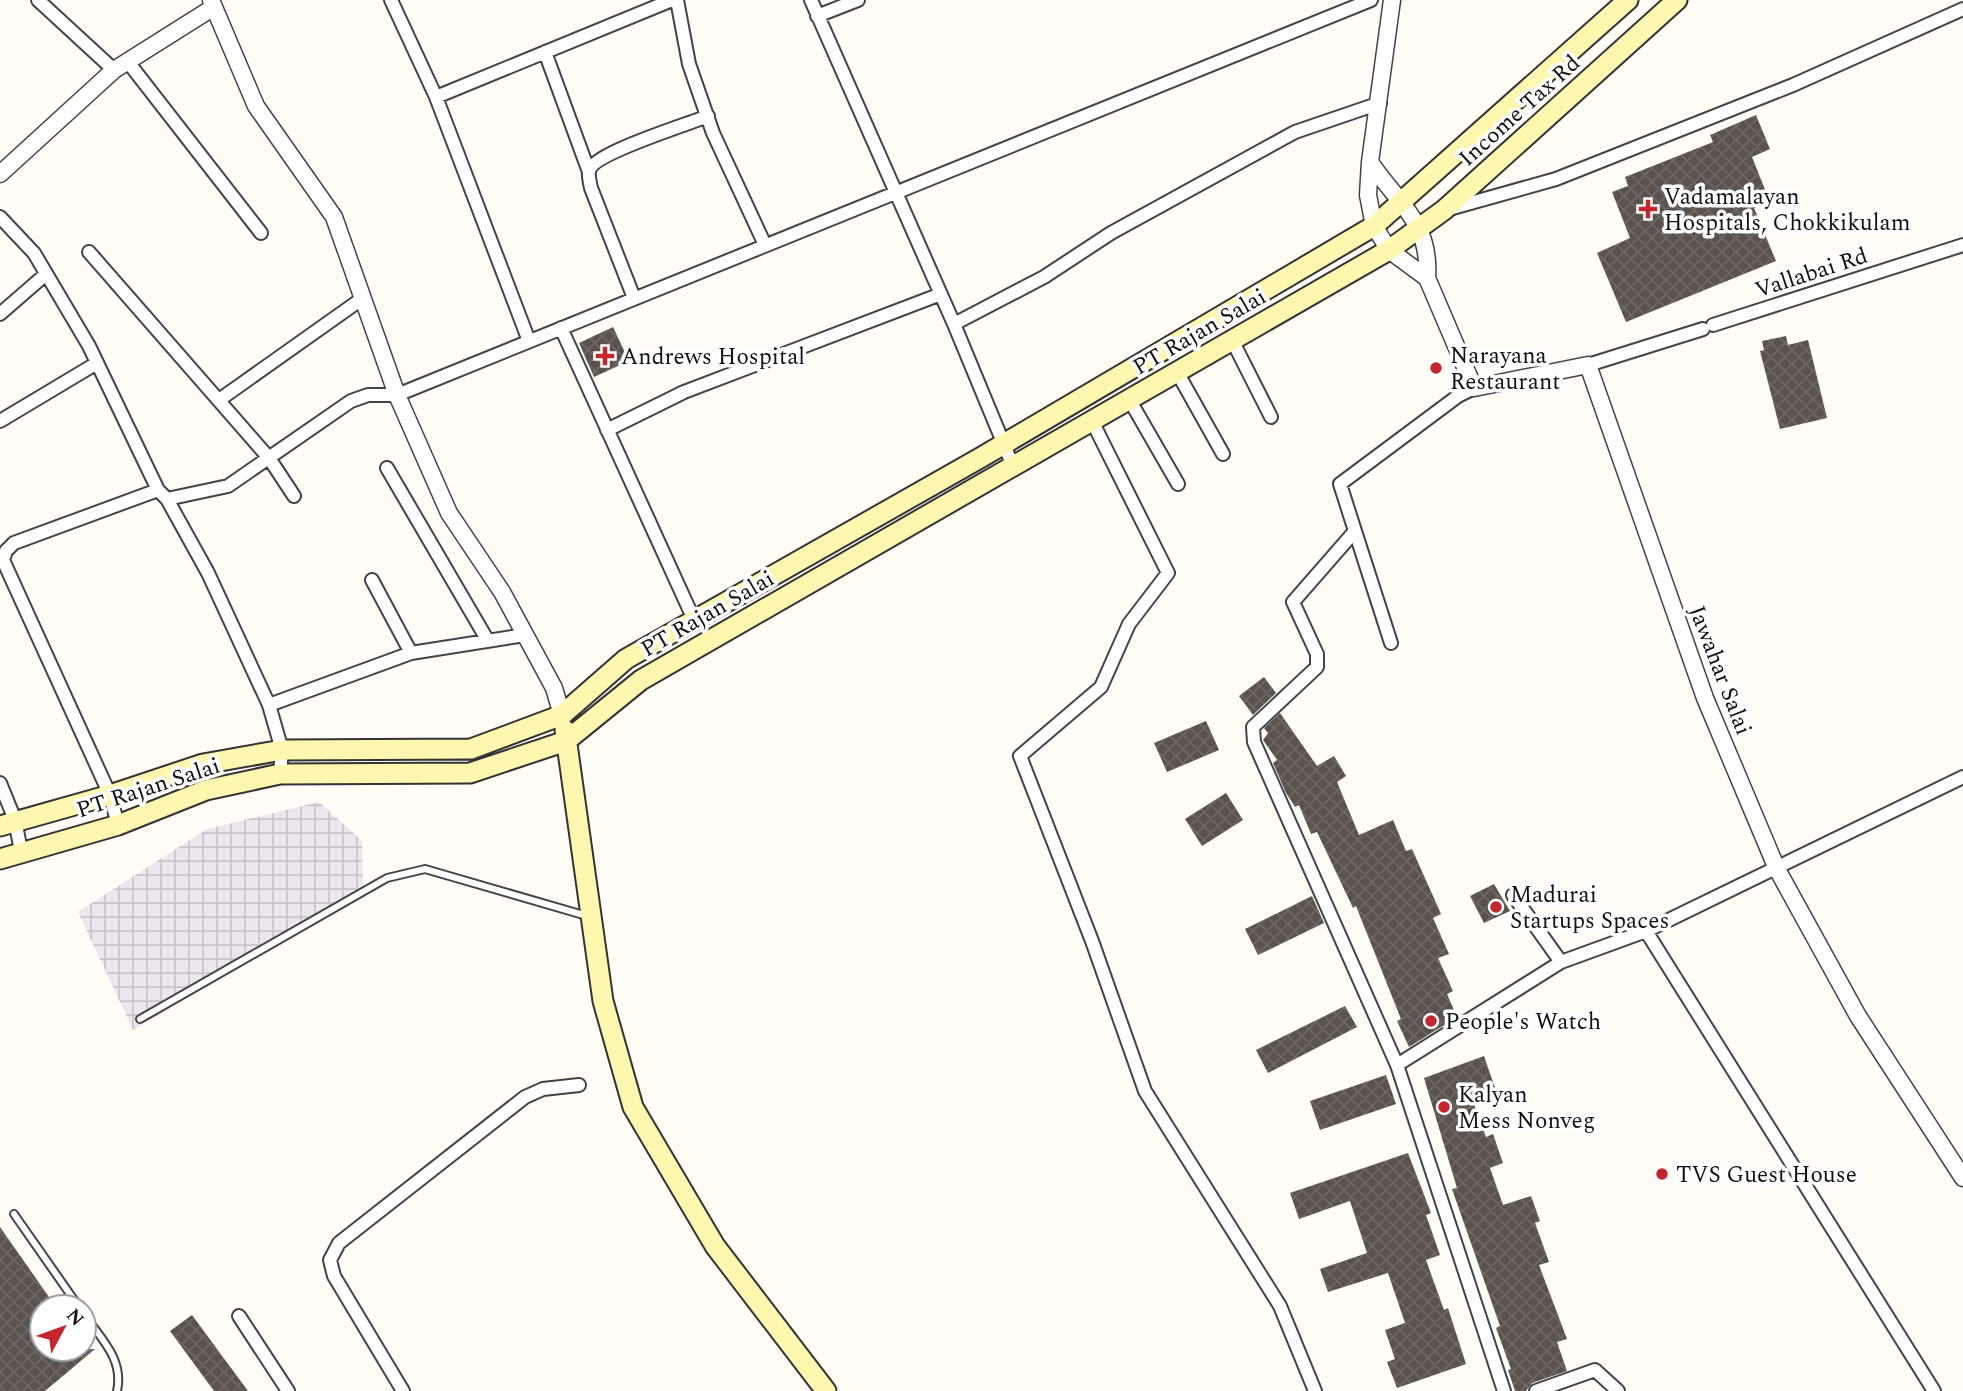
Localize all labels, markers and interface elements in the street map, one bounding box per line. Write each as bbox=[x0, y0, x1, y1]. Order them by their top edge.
street label: Income Tax Rd bbox=[1451, 47, 1589, 175]
place label: Vadamalayan Hospitals, Chokkikulam bbox=[1664, 180, 1910, 241]
marker: Vadamalayan Hospitals, Chokkikulam bbox=[1638, 199, 1658, 219]
street label: Vallabai Rd bbox=[1750, 239, 1873, 308]
street label: PT Rajan Salai bbox=[1126, 280, 1273, 385]
place label: Narayana Restaurant bbox=[1450, 339, 1560, 400]
place label: Andrews Hospital bbox=[621, 340, 805, 375]
marker: Andrews Hospital bbox=[595, 346, 615, 366]
marker: Narayana Restaurant bbox=[1428, 360, 1444, 376]
street label: PT Rajan Salai bbox=[634, 562, 781, 667]
street label: Jawahar Salai bbox=[1679, 601, 1760, 740]
street label: PT Rajan Salai bbox=[72, 749, 225, 828]
place label: Madurai Startups Spaces bbox=[1510, 878, 1669, 939]
marker: Madurai Startups Spaces bbox=[1488, 899, 1504, 915]
place label: People's Watch bbox=[1445, 1005, 1601, 1040]
marker: People's Watch bbox=[1423, 1013, 1439, 1029]
place label: Kalyan Mess Nonveg bbox=[1458, 1078, 1595, 1139]
marker: Kalyan Mess Nonveg bbox=[1436, 1099, 1452, 1115]
place label: TVS Guest House bbox=[1676, 1158, 1857, 1193]
marker: TVS Guest House bbox=[1654, 1166, 1670, 1182]
north arrow bbox=[28, 1293, 98, 1363]
text: N bbox=[59, 1302, 91, 1333]

